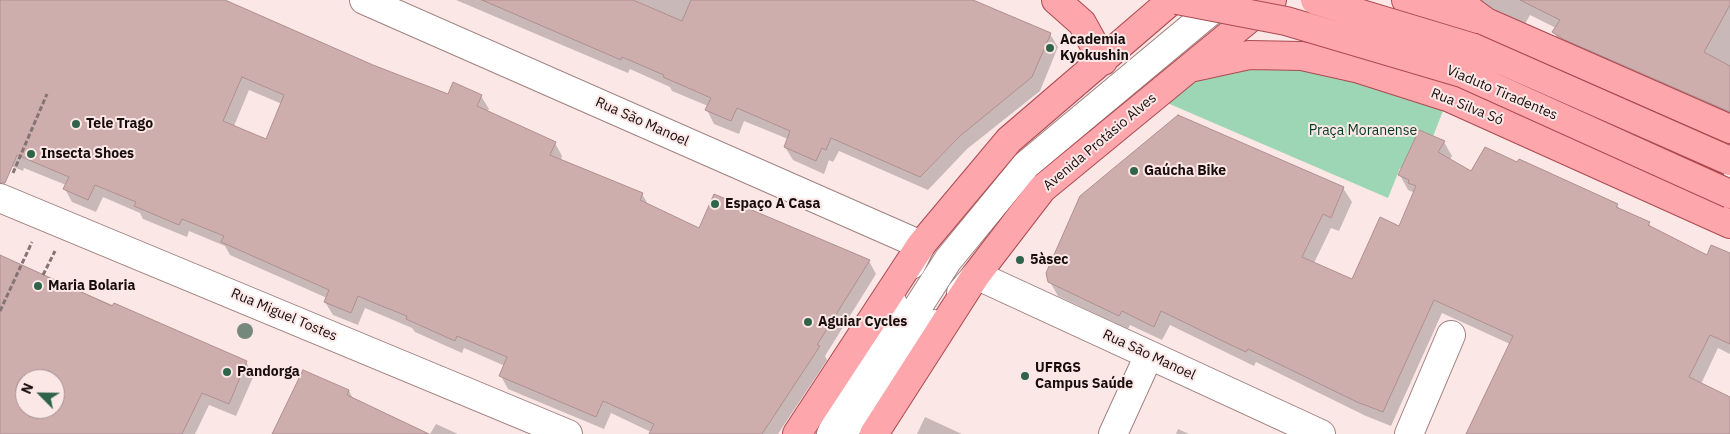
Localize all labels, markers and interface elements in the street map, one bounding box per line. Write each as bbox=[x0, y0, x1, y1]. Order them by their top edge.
place label: Academia Kyokushin bbox=[1060, 32, 1129, 64]
marker: Academia Kyokushin bbox=[1044, 42, 1056, 54]
street label: Viaduto Tiradentes bbox=[1444, 62, 1560, 124]
street label: Rua Silva Só bbox=[1428, 85, 1506, 129]
street label: Avenida Protásio Alves bbox=[1040, 90, 1160, 194]
street label: Rua São Manoel bbox=[593, 94, 691, 150]
place label: Tele Trago bbox=[86, 116, 153, 132]
marker: Tele Trago bbox=[70, 118, 82, 130]
park label: Praça Moranense bbox=[1309, 123, 1417, 139]
place label: Insecta Shoes bbox=[41, 146, 134, 162]
marker: Insecta Shoes bbox=[25, 148, 37, 160]
place label: Gaúcha Bike bbox=[1144, 163, 1226, 179]
marker: Gaúcha Bike bbox=[1128, 165, 1140, 177]
place label: Espaço A Casa bbox=[725, 196, 820, 212]
marker: Espaço A Casa bbox=[709, 198, 721, 210]
place label: 5àsec bbox=[1030, 252, 1069, 268]
marker: 5àsec bbox=[1014, 254, 1026, 266]
place label: Maria Bolaria bbox=[48, 278, 135, 294]
marker: Maria Bolaria bbox=[32, 280, 44, 292]
street label: Rua Miguel Tostes bbox=[228, 285, 340, 345]
place label: Aguiar Cycles bbox=[818, 314, 907, 330]
marker: Aguiar Cycles bbox=[802, 316, 814, 328]
street label: Rua São Manoel bbox=[1100, 326, 1198, 384]
place label: UFRGS Campus Saúde bbox=[1035, 360, 1133, 392]
place label: Pandorga bbox=[237, 364, 300, 380]
marker: Pandorga bbox=[221, 366, 233, 378]
north arrow bbox=[15, 369, 65, 419]
marker: UFRGS Campus Saúde bbox=[1019, 370, 1031, 382]
text: N bbox=[17, 380, 37, 397]

